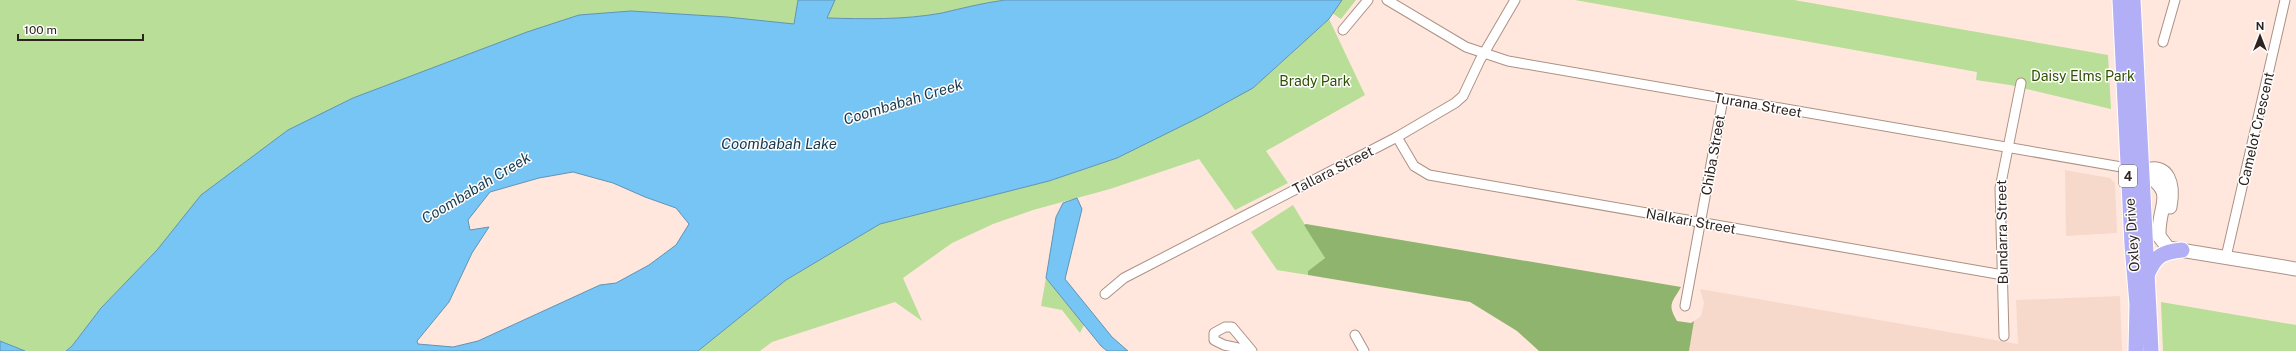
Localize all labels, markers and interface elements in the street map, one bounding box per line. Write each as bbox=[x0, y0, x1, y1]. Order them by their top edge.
scale bar bbox=[18, 16, 143, 42]
north arrow bbox=[2240, 16, 2280, 56]
text: N bbox=[2256, 20, 2264, 32]
text: 100 m bbox=[24, 23, 57, 37]
park label: Daisy Elms Park bbox=[2031, 68, 2135, 84]
street label: Camelot Crescent bbox=[2235, 71, 2277, 187]
park label: Brady Park bbox=[1279, 73, 1351, 89]
water label: Coombabah Creek bbox=[841, 75, 965, 128]
street label: Turana Street bbox=[1713, 89, 1803, 121]
street label: Chiba Street bbox=[1698, 113, 1728, 197]
water label: Coombabah Lake bbox=[721, 135, 837, 152]
street label: Tallara Street bbox=[1290, 143, 1376, 197]
water label: Coombabah Creek bbox=[418, 148, 534, 227]
road number: 4 bbox=[2119, 165, 2137, 187]
street label: Bundarra Street bbox=[1993, 180, 2011, 284]
street label: Oxley Drive bbox=[2121, 197, 2143, 272]
street label: Nalkari Street bbox=[1645, 205, 1737, 237]

